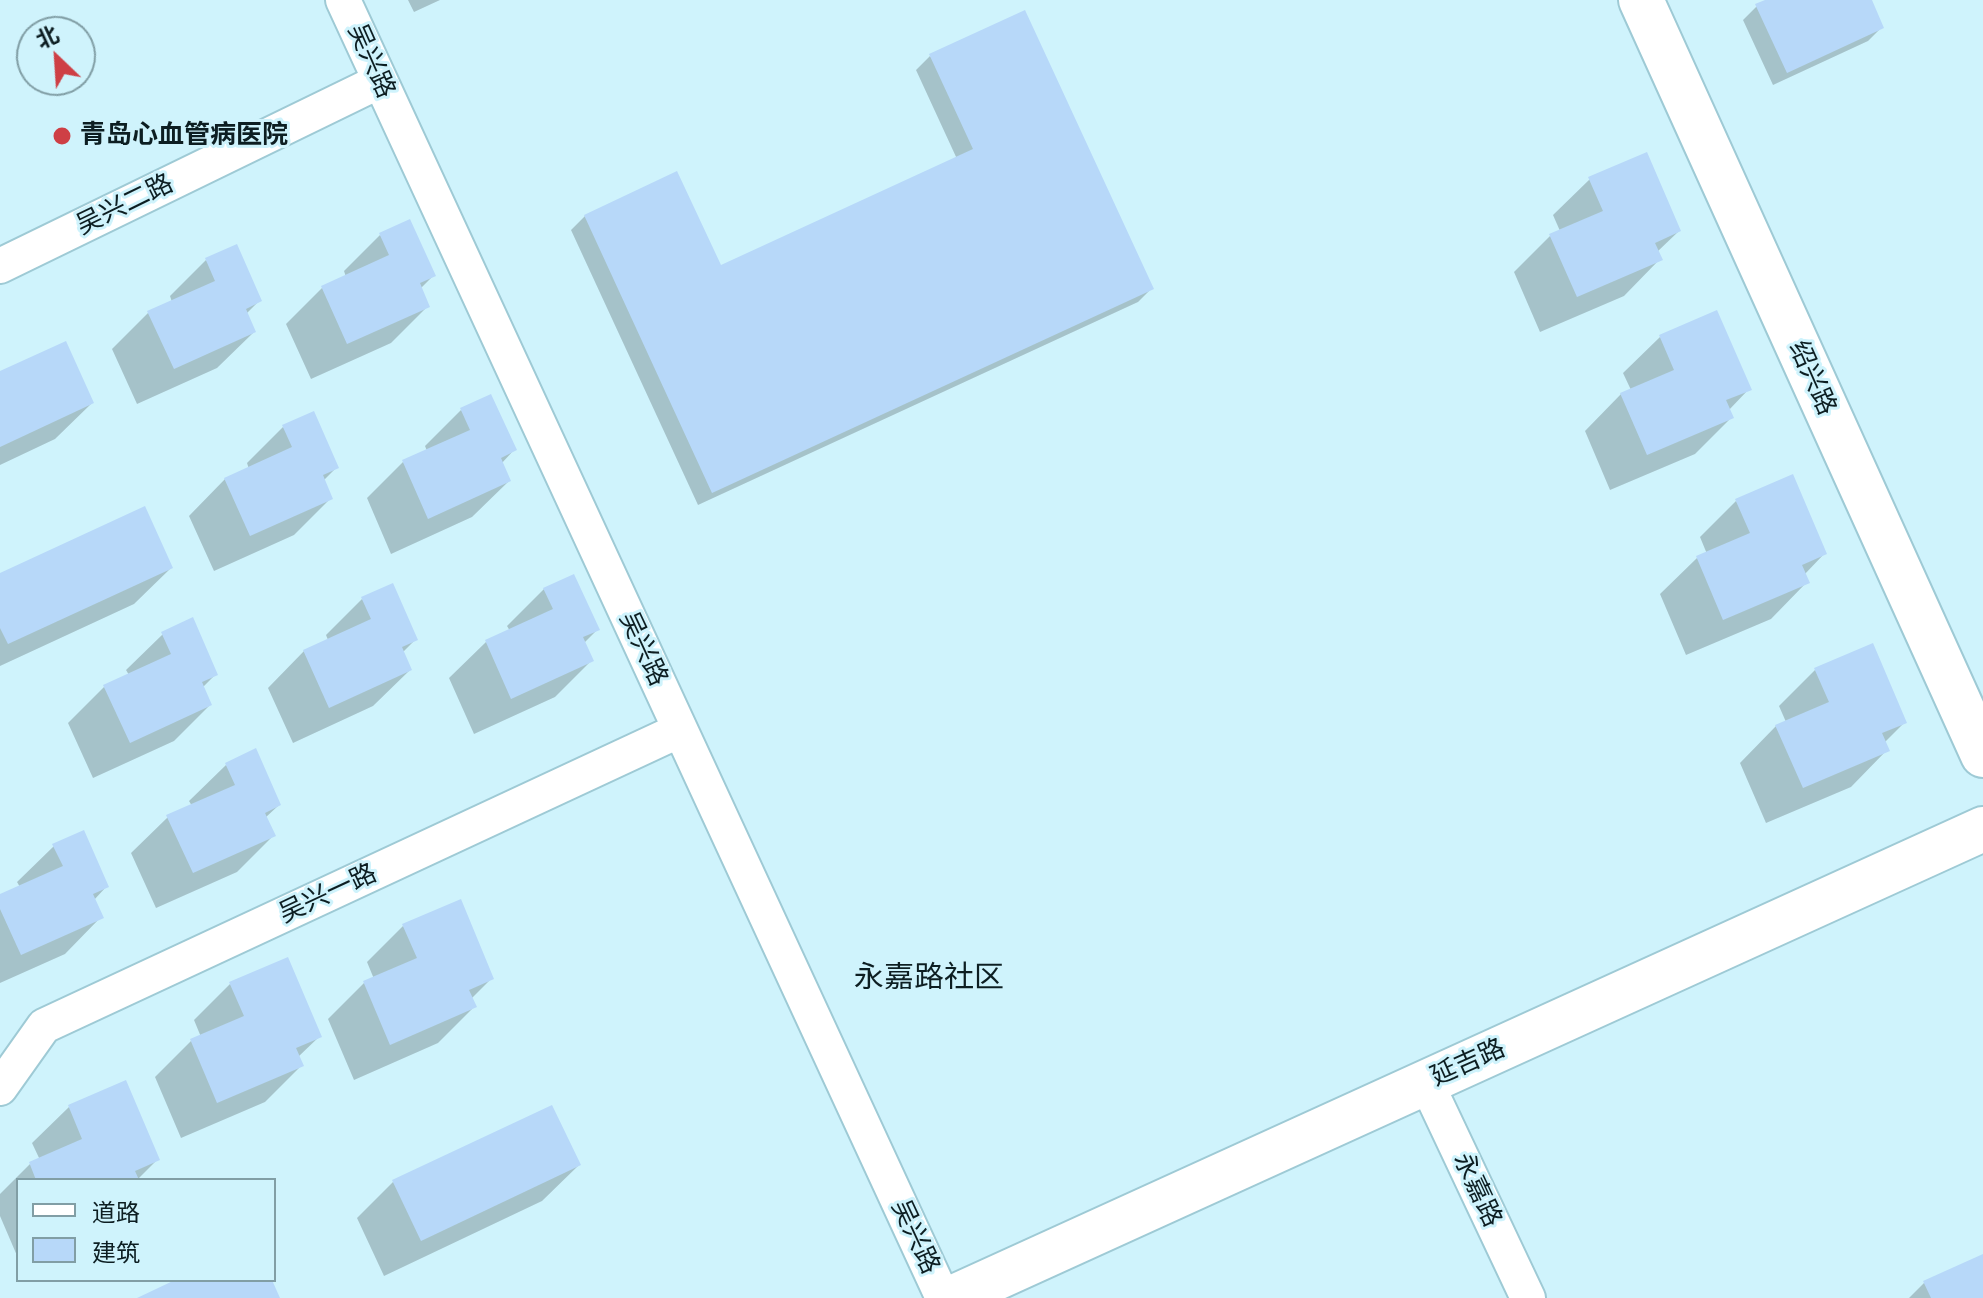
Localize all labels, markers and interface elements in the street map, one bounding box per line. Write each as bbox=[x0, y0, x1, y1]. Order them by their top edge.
north arrow bbox=[16, 16, 96, 96]
text: 北 bbox=[30, 18, 63, 54]
street label: 吴兴路 bbox=[341, 19, 401, 103]
place label: 青岛心血管病医院 bbox=[80, 120, 288, 152]
marker: 青岛心血管病医院 bbox=[51, 125, 73, 147]
street label: 吴兴二路 bbox=[71, 168, 179, 242]
street label: 绍兴路 bbox=[1782, 336, 1842, 420]
street label: 吴兴路 bbox=[612, 607, 674, 691]
street label: 吴兴一路 bbox=[274, 858, 382, 930]
district label: 永嘉路社区 bbox=[854, 960, 1004, 996]
street label: 延吉路 bbox=[1426, 1033, 1510, 1093]
street label: 永嘉路 bbox=[1446, 1148, 1508, 1232]
legend bbox=[16, 1178, 276, 1282]
text: 道路 bbox=[92, 1195, 140, 1228]
street label: 吴兴路 bbox=[884, 1195, 946, 1279]
text: 建筑 bbox=[92, 1235, 140, 1268]

